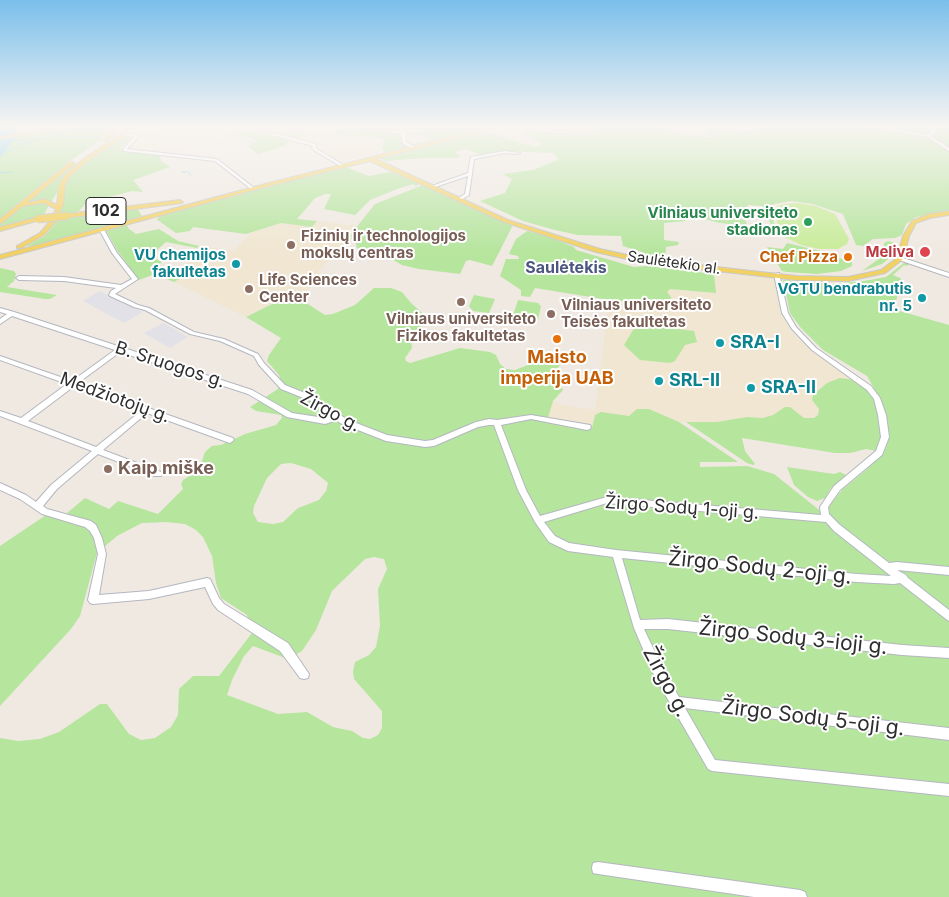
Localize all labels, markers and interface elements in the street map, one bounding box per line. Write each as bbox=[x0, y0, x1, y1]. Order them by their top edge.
road number: 102 bbox=[86, 198, 126, 225]
place label: Vilniaus universiteto stadionas bbox=[647, 204, 798, 239]
marker: Vilniaus universiteto stadionas bbox=[802, 216, 814, 228]
place label: Fizinių ir technologijos mokslų centras bbox=[301, 227, 466, 262]
marker: Fizinių ir technologijos mokslų centras bbox=[285, 239, 297, 251]
place label: Meliva bbox=[865, 243, 914, 261]
marker: Meliva bbox=[918, 245, 932, 259]
place label: VU chemijos fakultetas bbox=[134, 246, 226, 281]
street label: Saulėtekio al. bbox=[626, 248, 722, 278]
place label: Chef Pizza bbox=[759, 248, 838, 266]
marker: Chef Pizza bbox=[842, 251, 854, 263]
marker: VU chemijos fakultetas bbox=[230, 258, 242, 270]
district label: Saulėtekis bbox=[525, 258, 607, 278]
place label: Life Sciences Center bbox=[259, 271, 357, 306]
place label: VGTU bendrabutis nr. 5 bbox=[778, 280, 912, 315]
marker: Life Sciences Center bbox=[243, 283, 255, 295]
marker: VGTU bendrabutis nr. 5 bbox=[916, 292, 928, 304]
marker: Vilniaus universiteto Fizikos fakultetas bbox=[455, 296, 467, 308]
place label: Vilniaus universiteto Teisės fakultetas bbox=[561, 296, 712, 331]
marker: Vilniaus universiteto Teisės fakultetas bbox=[545, 308, 557, 320]
place label: Vilniaus universiteto Fizikos fakultetas bbox=[386, 310, 536, 345]
place label: SRA-I bbox=[730, 332, 780, 354]
marker: Maisto imperija UAB bbox=[551, 333, 563, 345]
street label: B. Sruogos g. bbox=[112, 337, 228, 393]
marker: SRA-I bbox=[714, 337, 726, 349]
place label: Maisto imperija UAB bbox=[500, 347, 614, 389]
street label: Medžiotojų g. bbox=[57, 368, 173, 428]
place label: SRL-II bbox=[669, 370, 720, 392]
marker: SRL-II bbox=[653, 375, 665, 387]
place label: SRA-II bbox=[761, 377, 816, 399]
marker: SRA-II bbox=[745, 382, 757, 394]
street label: Žirgo g. bbox=[296, 387, 364, 437]
place label: Kaip miške bbox=[118, 458, 214, 480]
marker: Kaip miške bbox=[102, 463, 114, 475]
street label: Žirgo Sodų 1-oji g. bbox=[604, 492, 760, 524]
street label: Žirgo Sodų 2-oji g. bbox=[667, 546, 853, 590]
street label: Žirgo Sodų 3-ioji g. bbox=[697, 616, 889, 660]
street label: Žirgo g. bbox=[637, 642, 695, 722]
street label: Žirgo Sodų 5-oji g. bbox=[720, 694, 906, 742]

